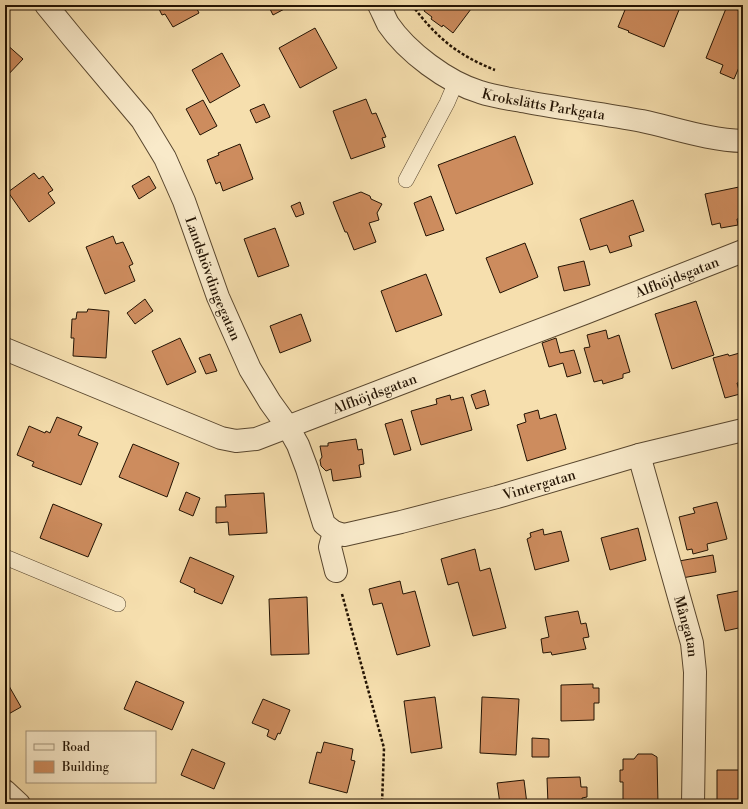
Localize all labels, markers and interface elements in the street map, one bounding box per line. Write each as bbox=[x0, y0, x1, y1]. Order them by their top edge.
street label: Krokslätts Parkgata bbox=[480, 85, 607, 125]
street label: Landshövdingegatan bbox=[180, 214, 245, 344]
street label: Alfhöjdsgatan bbox=[632, 253, 722, 303]
street label: Alfhöjdsgatan bbox=[329, 370, 420, 419]
street label: Vintergatan bbox=[500, 466, 579, 505]
street label: Mångatan bbox=[669, 594, 701, 659]
legend bbox=[26, 731, 156, 783]
text: Road bbox=[62, 740, 90, 755]
text: Building bbox=[61, 760, 110, 775]

